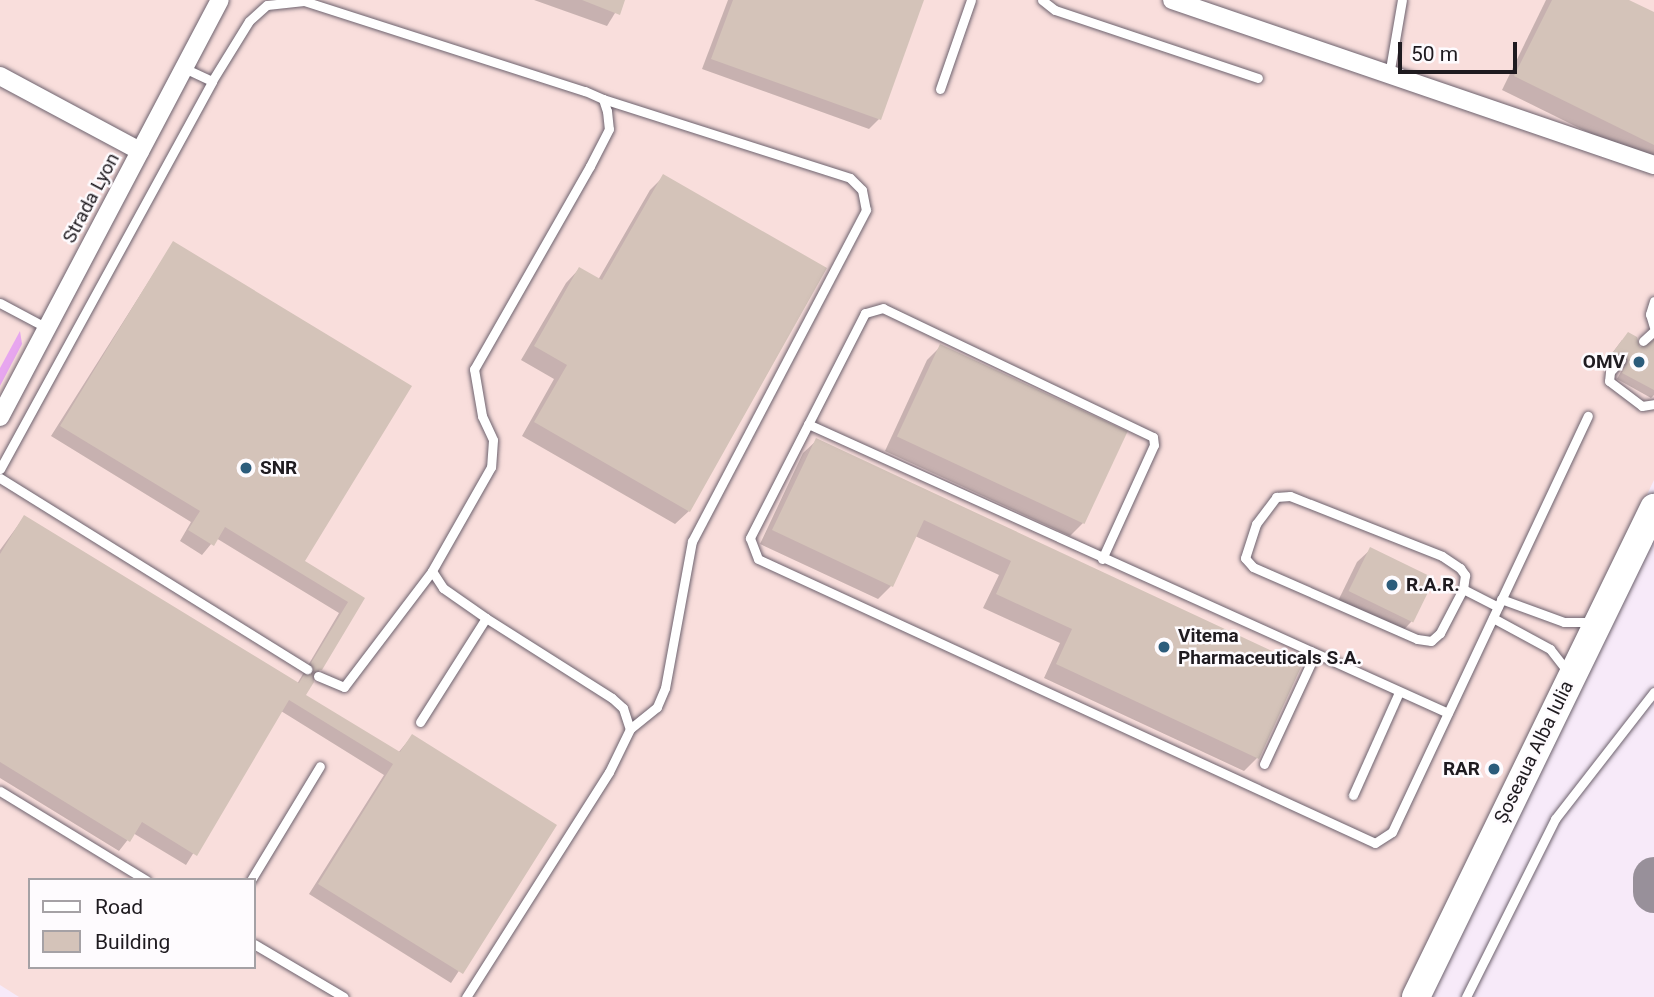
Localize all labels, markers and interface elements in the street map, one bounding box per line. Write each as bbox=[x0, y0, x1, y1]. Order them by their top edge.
scale bar bbox=[1402, 28, 1521, 72]
text: 50 m bbox=[1411, 42, 1458, 66]
street label: Strada Lyon bbox=[58, 149, 124, 247]
place label: OMV bbox=[1583, 351, 1625, 373]
marker: OMV bbox=[1631, 354, 1647, 370]
place label: SNR bbox=[260, 457, 297, 479]
marker: SNR bbox=[238, 460, 254, 476]
place label: R.A.R. bbox=[1406, 574, 1460, 596]
marker: R.A.R. bbox=[1384, 577, 1400, 593]
place label: Vitema Pharmaceuticals S.A. bbox=[1178, 625, 1362, 669]
marker: Vitema Pharmaceuticals S.A. bbox=[1156, 639, 1172, 655]
street label: Șoseaua Alba Iulia bbox=[1490, 677, 1578, 827]
place label: RAR bbox=[1443, 758, 1480, 780]
marker: RAR bbox=[1486, 761, 1502, 777]
legend bbox=[28, 878, 256, 969]
text: Road bbox=[95, 895, 143, 919]
text: Building bbox=[95, 930, 170, 954]

